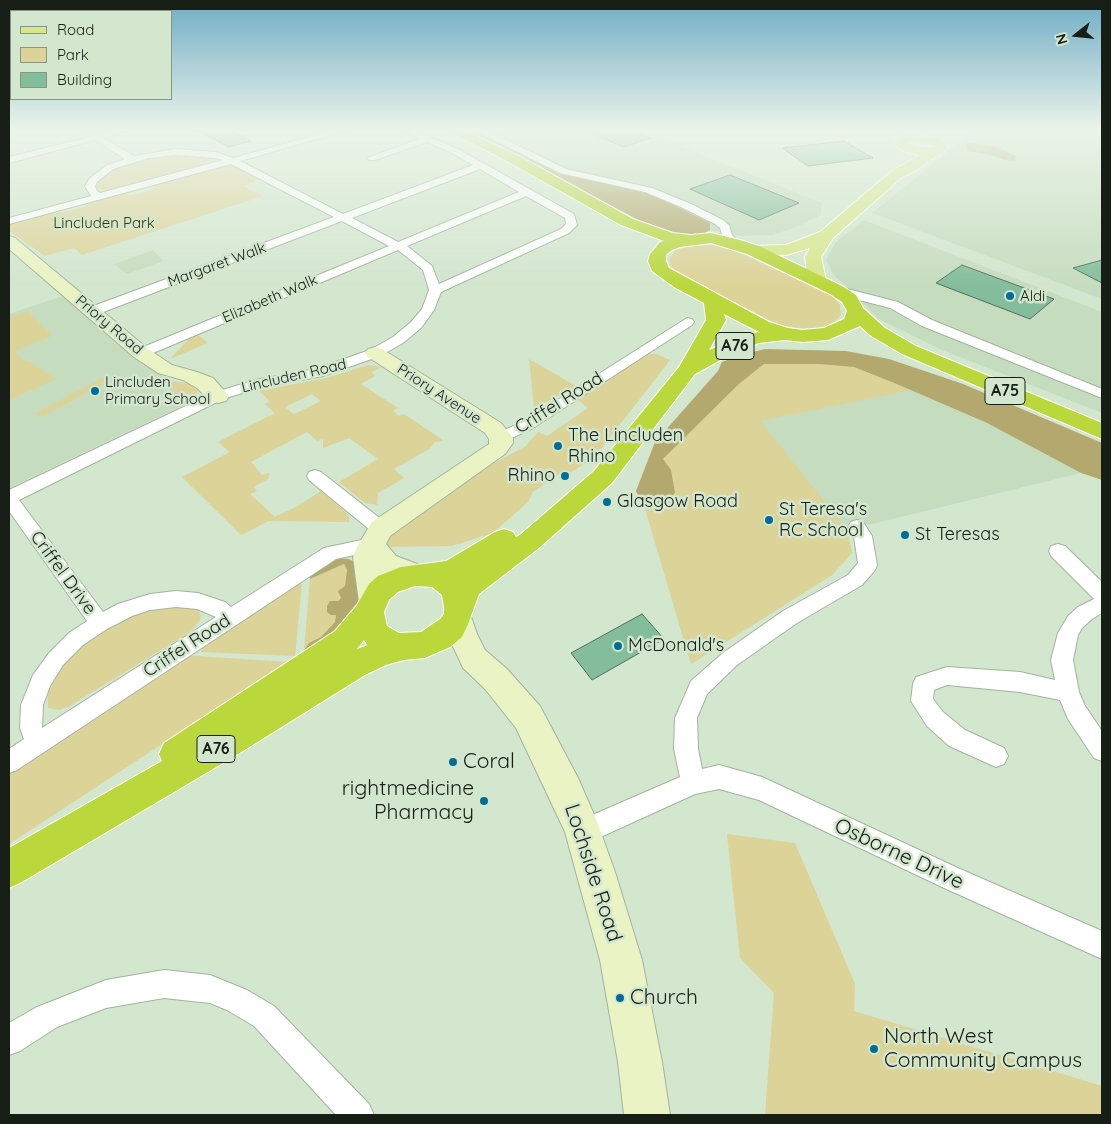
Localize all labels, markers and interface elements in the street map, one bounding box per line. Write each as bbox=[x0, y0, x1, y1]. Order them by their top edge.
legend bbox=[10, 10, 172, 100]
north arrow bbox=[1051, 10, 1101, 60]
text: Road bbox=[57, 20, 94, 39]
text: N bbox=[1052, 32, 1072, 47]
text: Park bbox=[57, 45, 89, 64]
text: Building bbox=[57, 70, 112, 89]
park label: Lincluden Park bbox=[53, 214, 155, 232]
street label: Margaret Walk bbox=[165, 239, 269, 291]
street label: Elizabeth Walk bbox=[220, 271, 320, 327]
place label: Aldi bbox=[1020, 287, 1045, 305]
marker: Aldi bbox=[1004, 290, 1016, 302]
street label: Priory Road bbox=[72, 292, 146, 358]
road number: A76 bbox=[716, 332, 754, 360]
street label: Lincluden Road bbox=[240, 355, 348, 397]
street label: Priory Avenue bbox=[394, 360, 484, 428]
street label: Criffel Road bbox=[511, 368, 607, 438]
place label: Lincluden Primary School bbox=[105, 373, 210, 408]
road number: A75 bbox=[985, 378, 1025, 404]
marker: Lincluden Primary School bbox=[89, 385, 101, 397]
place label: The Lincluden Rhino bbox=[568, 425, 683, 468]
marker: The Lincluden Rhino bbox=[552, 440, 564, 452]
place label: Rhino bbox=[508, 465, 555, 487]
marker: Rhino bbox=[559, 470, 571, 482]
place label: Glasgow Road bbox=[617, 491, 738, 513]
marker: Glasgow Road bbox=[601, 496, 613, 508]
place label: St Teresa's RC School bbox=[779, 499, 867, 542]
marker: St Teresa's RC School bbox=[763, 514, 775, 526]
place label: St Teresas bbox=[915, 524, 1000, 546]
street label: Criffel Drive bbox=[25, 527, 101, 619]
marker: St Teresas bbox=[899, 529, 911, 541]
street label: Criffel Road bbox=[139, 610, 235, 682]
place label: McDonald's bbox=[628, 635, 724, 657]
marker: McDonald's bbox=[612, 640, 624, 652]
road number: A76 bbox=[197, 736, 235, 762]
place label: Coral bbox=[463, 749, 515, 775]
marker: Coral bbox=[447, 756, 459, 768]
place label: rightmedicine Pharmacy bbox=[342, 776, 474, 826]
marker: rightmedicine Pharmacy bbox=[478, 795, 490, 807]
street label: Lochside Road bbox=[559, 801, 627, 945]
street label: Osborne Drive bbox=[830, 813, 968, 895]
place label: Church bbox=[630, 985, 698, 1011]
marker: Church bbox=[614, 992, 626, 1004]
place label: North West Community Campus bbox=[884, 1024, 1082, 1074]
marker: North West Community Campus bbox=[868, 1043, 880, 1055]

